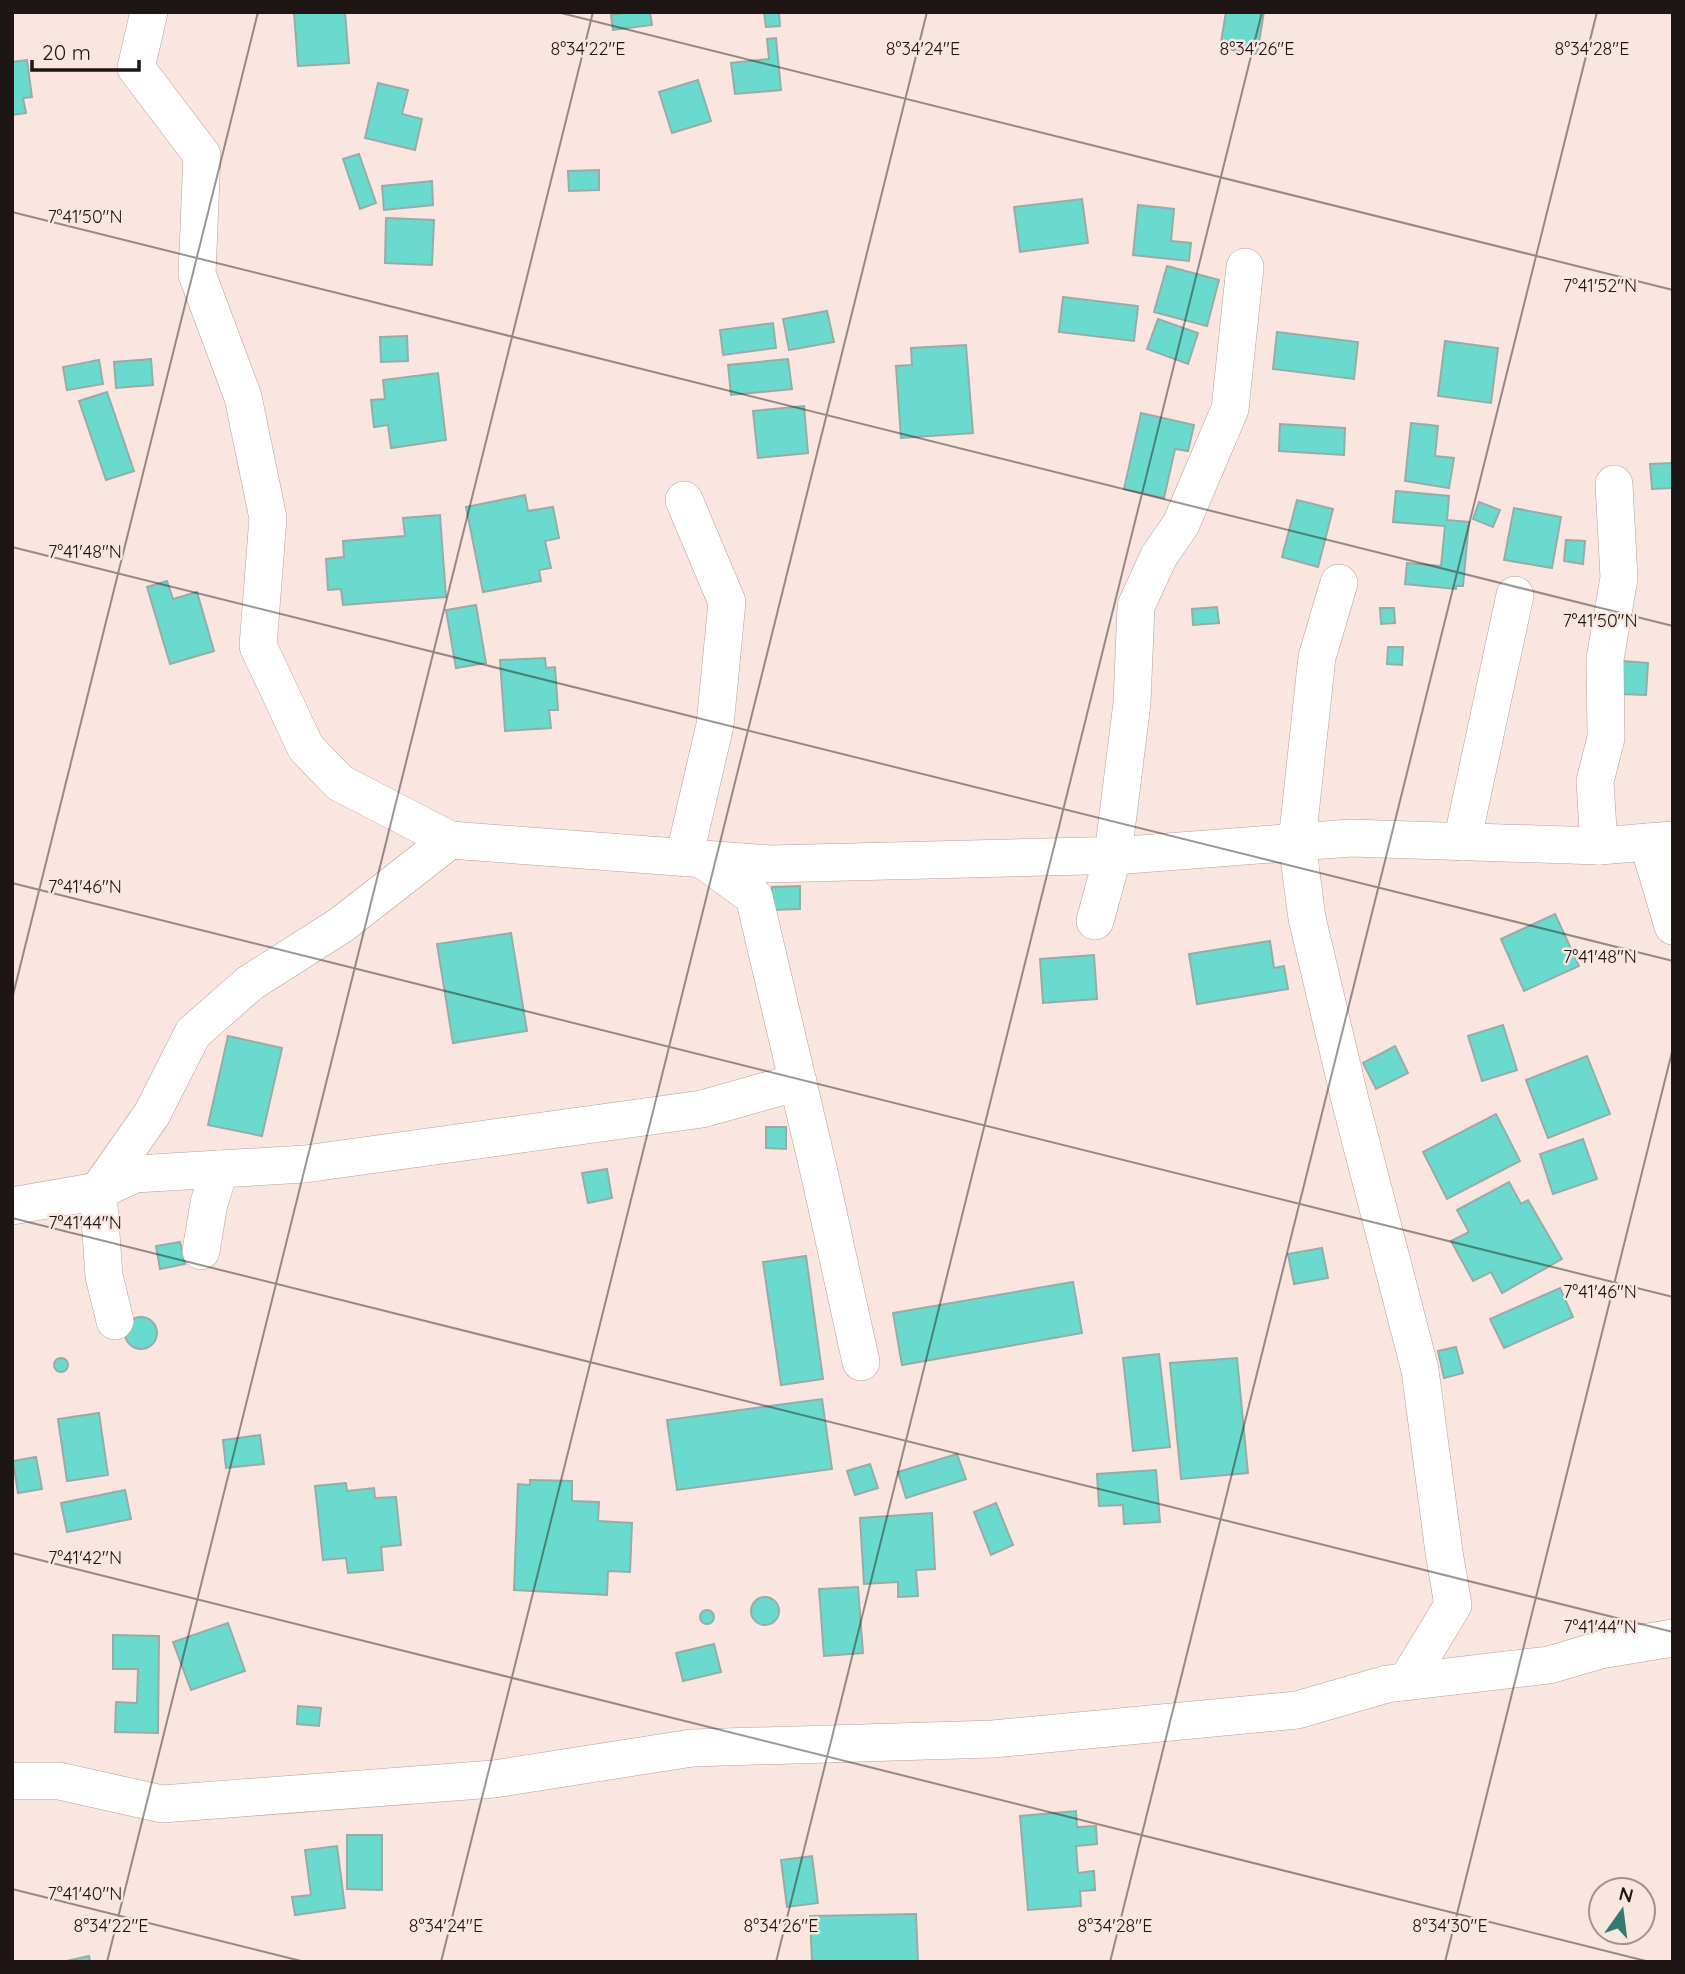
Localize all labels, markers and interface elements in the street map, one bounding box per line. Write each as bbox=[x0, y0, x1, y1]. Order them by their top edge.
scale bar bbox=[32, 28, 138, 72]
text: 8°34'22"E bbox=[550, 37, 626, 60]
text: 8°34'24"E bbox=[886, 37, 960, 60]
text: 8°34'26"E bbox=[1220, 37, 1294, 60]
text: 8°34'28"E bbox=[1555, 37, 1629, 60]
text: 20 m bbox=[42, 39, 91, 65]
text: 7°41'50"N bbox=[47, 205, 123, 228]
text: 7°41'52"N bbox=[1563, 274, 1637, 297]
text: 7°41'48"N bbox=[48, 540, 122, 563]
text: 7°41'50"N bbox=[1562, 609, 1638, 632]
text: 7°41'46"N bbox=[48, 875, 122, 898]
text: 7°41'48"N bbox=[1563, 945, 1637, 968]
text: 7°41'44"N bbox=[48, 1211, 122, 1234]
text: 7°41'46"N bbox=[1563, 1280, 1637, 1303]
text: 7°41'42"N bbox=[48, 1546, 122, 1569]
text: 7°41'44"N bbox=[1563, 1615, 1637, 1638]
north arrow bbox=[1587, 1876, 1657, 1946]
text: N bbox=[1616, 1881, 1636, 1908]
text: 7°41'40"N bbox=[48, 1882, 122, 1905]
text: 8°34'22"E bbox=[73, 1914, 149, 1937]
text: 8°34'24"E bbox=[409, 1914, 483, 1937]
text: 8°34'26"E bbox=[744, 1914, 818, 1937]
text: 8°34'28"E bbox=[1078, 1914, 1152, 1937]
text: 8°34'30"E bbox=[1412, 1914, 1488, 1937]

